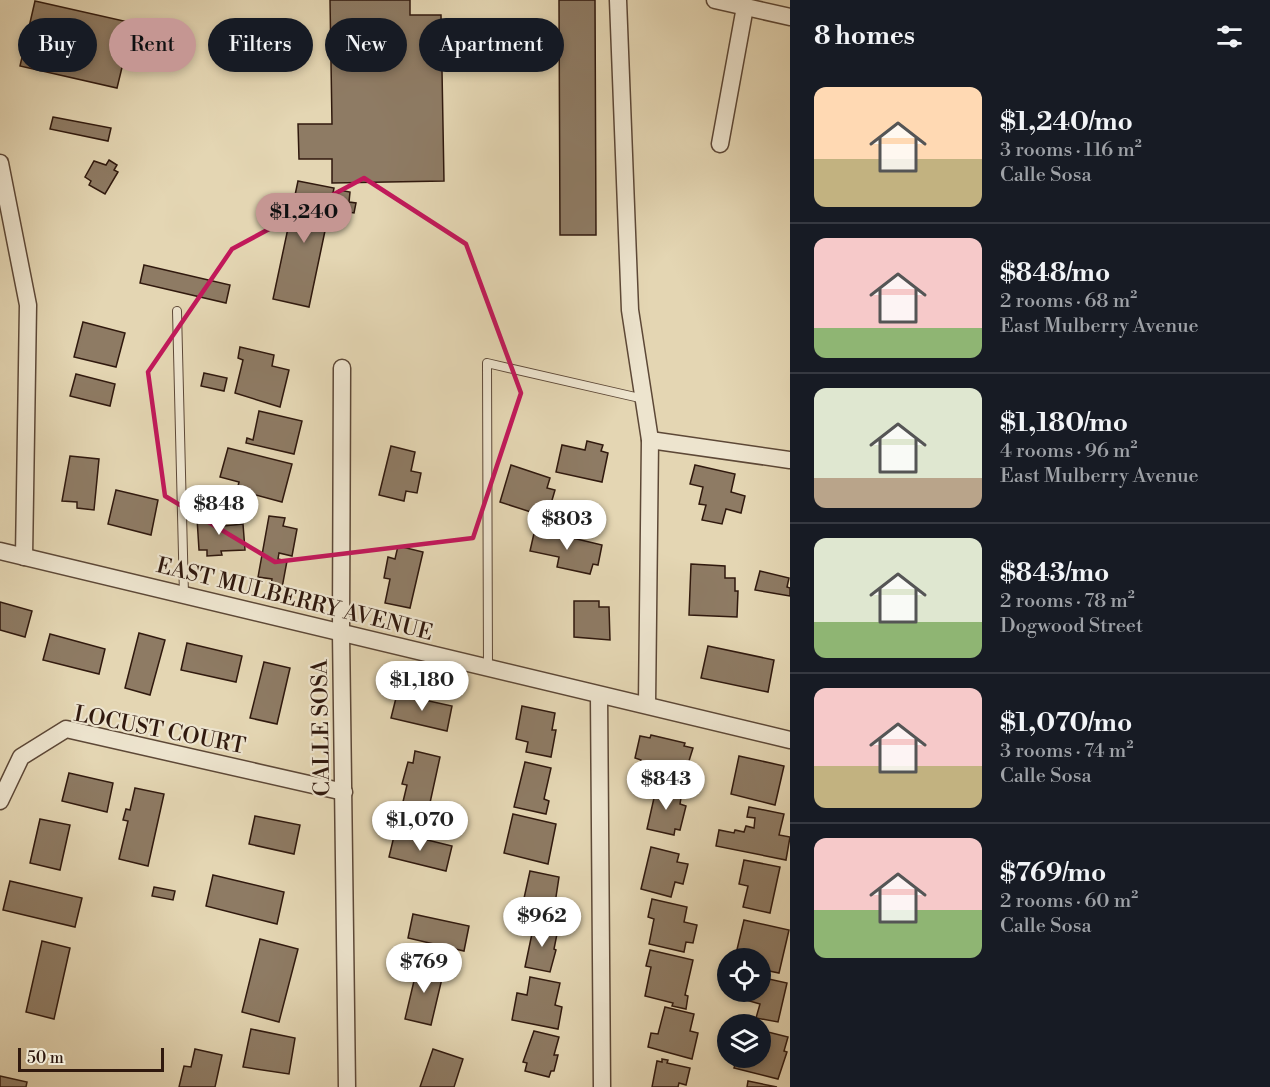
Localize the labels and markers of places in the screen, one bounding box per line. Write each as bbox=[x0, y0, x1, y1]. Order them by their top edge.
pin: $1,240 bbox=[255, 193, 353, 244]
pin: $848 bbox=[183, 485, 255, 536]
pin: $803 bbox=[531, 500, 603, 551]
pin: $1,180 bbox=[373, 661, 471, 712]
pin: $843 bbox=[630, 760, 702, 811]
pin: $1,070 bbox=[371, 801, 469, 852]
pin: $962 bbox=[506, 897, 578, 948]
pin: $769 bbox=[388, 943, 460, 994]

